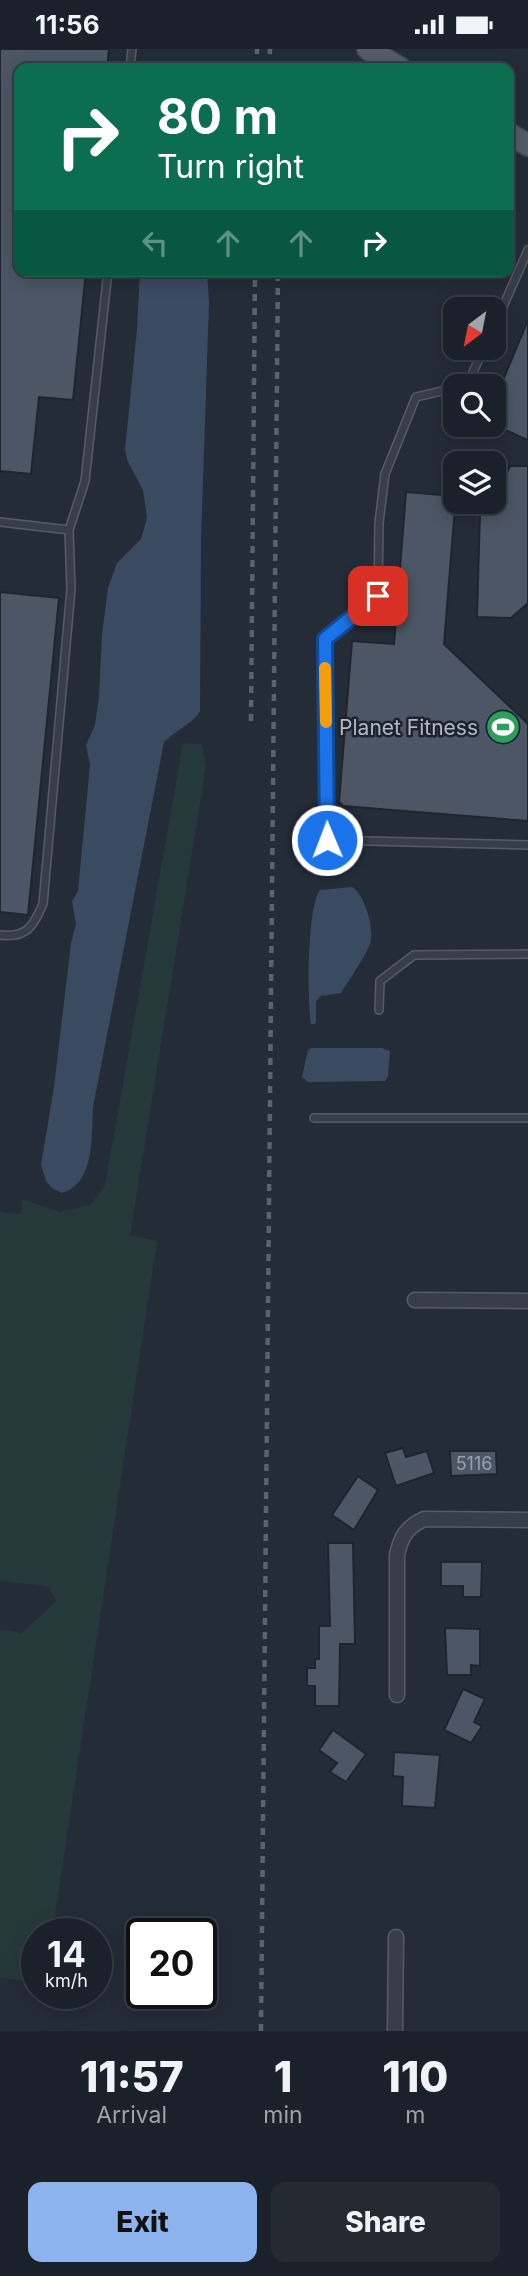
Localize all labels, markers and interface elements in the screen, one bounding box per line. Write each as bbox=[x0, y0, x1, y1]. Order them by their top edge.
text: 11:56 bbox=[35, 9, 100, 40]
text: 80 m bbox=[157, 87, 278, 146]
icon: right bbox=[42, 91, 133, 182]
text: Turn right bbox=[157, 147, 304, 186]
icon: left bbox=[136, 224, 174, 262]
icon: ahead bbox=[209, 224, 247, 262]
icon: ahead bbox=[282, 224, 320, 262]
icon: right bbox=[355, 224, 393, 262]
north arrow bbox=[443, 297, 506, 361]
map controls bbox=[443, 297, 506, 514]
button: search bbox=[443, 374, 506, 437]
button: layers bbox=[443, 451, 506, 514]
pin bbox=[348, 566, 408, 626]
icon: arrive bbox=[359, 577, 397, 615]
sports icon: Planet Fitness bbox=[484, 708, 522, 746]
place label: Planet Fitness bbox=[339, 715, 478, 740]
position arrow bbox=[290, 803, 364, 877]
house number: 5116 bbox=[456, 1453, 492, 1474]
speed limit sign: 20 bbox=[126, 1918, 217, 2009]
text: 14 bbox=[47, 1933, 86, 1975]
text: km/h bbox=[45, 1970, 88, 1991]
text: 11:57 bbox=[80, 2051, 184, 2102]
text: 1 bbox=[274, 2051, 292, 2102]
text: 110 bbox=[382, 2051, 448, 2102]
text: Arrival bbox=[96, 2101, 167, 2129]
text: min bbox=[263, 2101, 303, 2129]
text: m bbox=[405, 2101, 425, 2129]
button: Exit bbox=[28, 2182, 257, 2262]
button: Share bbox=[271, 2182, 500, 2262]

